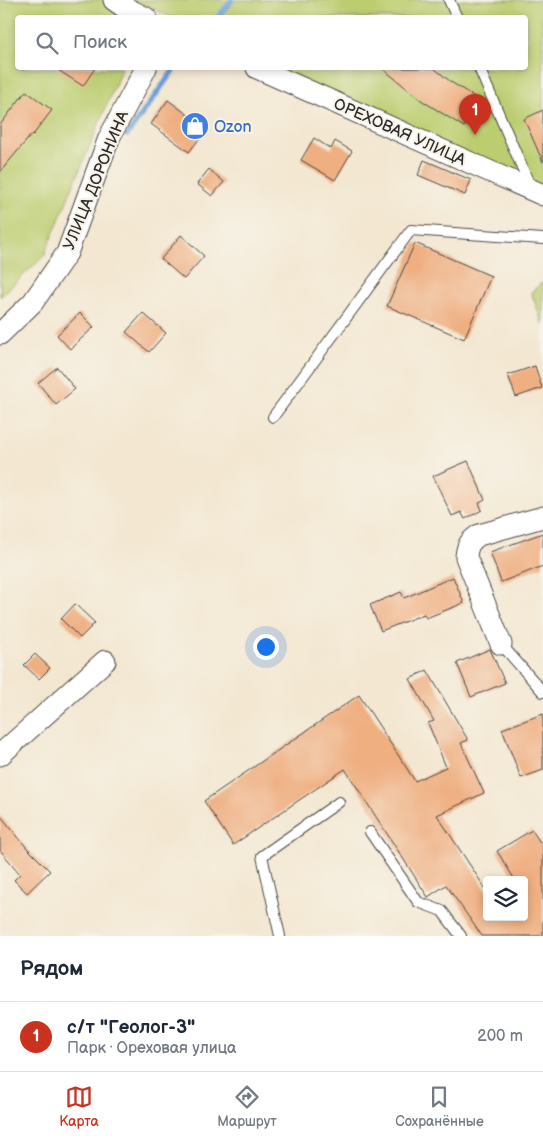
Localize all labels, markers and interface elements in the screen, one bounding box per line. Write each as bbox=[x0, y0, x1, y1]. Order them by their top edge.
search box bbox=[15, 15, 528, 70]
icon: search bbox=[33, 29, 61, 57]
text: Поиск bbox=[73, 31, 127, 54]
pin: 1 bbox=[459, 94, 491, 135]
street label: ОРЕХОВАЯ УЛИЦА bbox=[330, 95, 469, 170]
street label: УЛИЦА ДОРОНИНА bbox=[60, 108, 133, 253]
shop icon: Ozon bbox=[180, 111, 210, 141]
place label: Ozon bbox=[214, 118, 252, 137]
your location bbox=[253, 634, 279, 660]
map controls bbox=[483, 876, 528, 921]
button: layers bbox=[483, 876, 528, 921]
text: Рядом bbox=[20, 956, 83, 981]
text: с/т "Геолог-3" bbox=[67, 1016, 195, 1039]
text: 1 bbox=[33, 1027, 39, 1046]
text: 200 m bbox=[477, 1027, 523, 1046]
text: Парк · Ореховая улица bbox=[67, 1039, 237, 1058]
tab: Карта bbox=[59, 1083, 99, 1130]
tab: Маршрут bbox=[217, 1083, 277, 1130]
tab: Сохранённые bbox=[395, 1083, 484, 1130]

